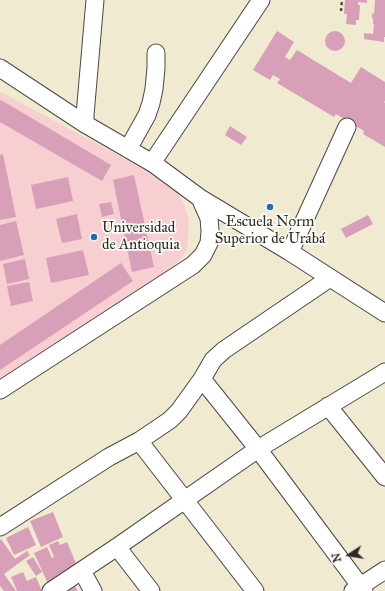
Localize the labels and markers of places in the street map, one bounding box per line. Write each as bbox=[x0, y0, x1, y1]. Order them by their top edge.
marker: Escuela Norm Superior de Urabá bbox=[265, 202, 275, 212]
place label: Escuela Norm Superior de Urabá bbox=[215, 213, 325, 248]
place label: Universidad de Antioquia bbox=[102, 219, 180, 254]
marker: Universidad de Antioquia bbox=[89, 232, 99, 242]

